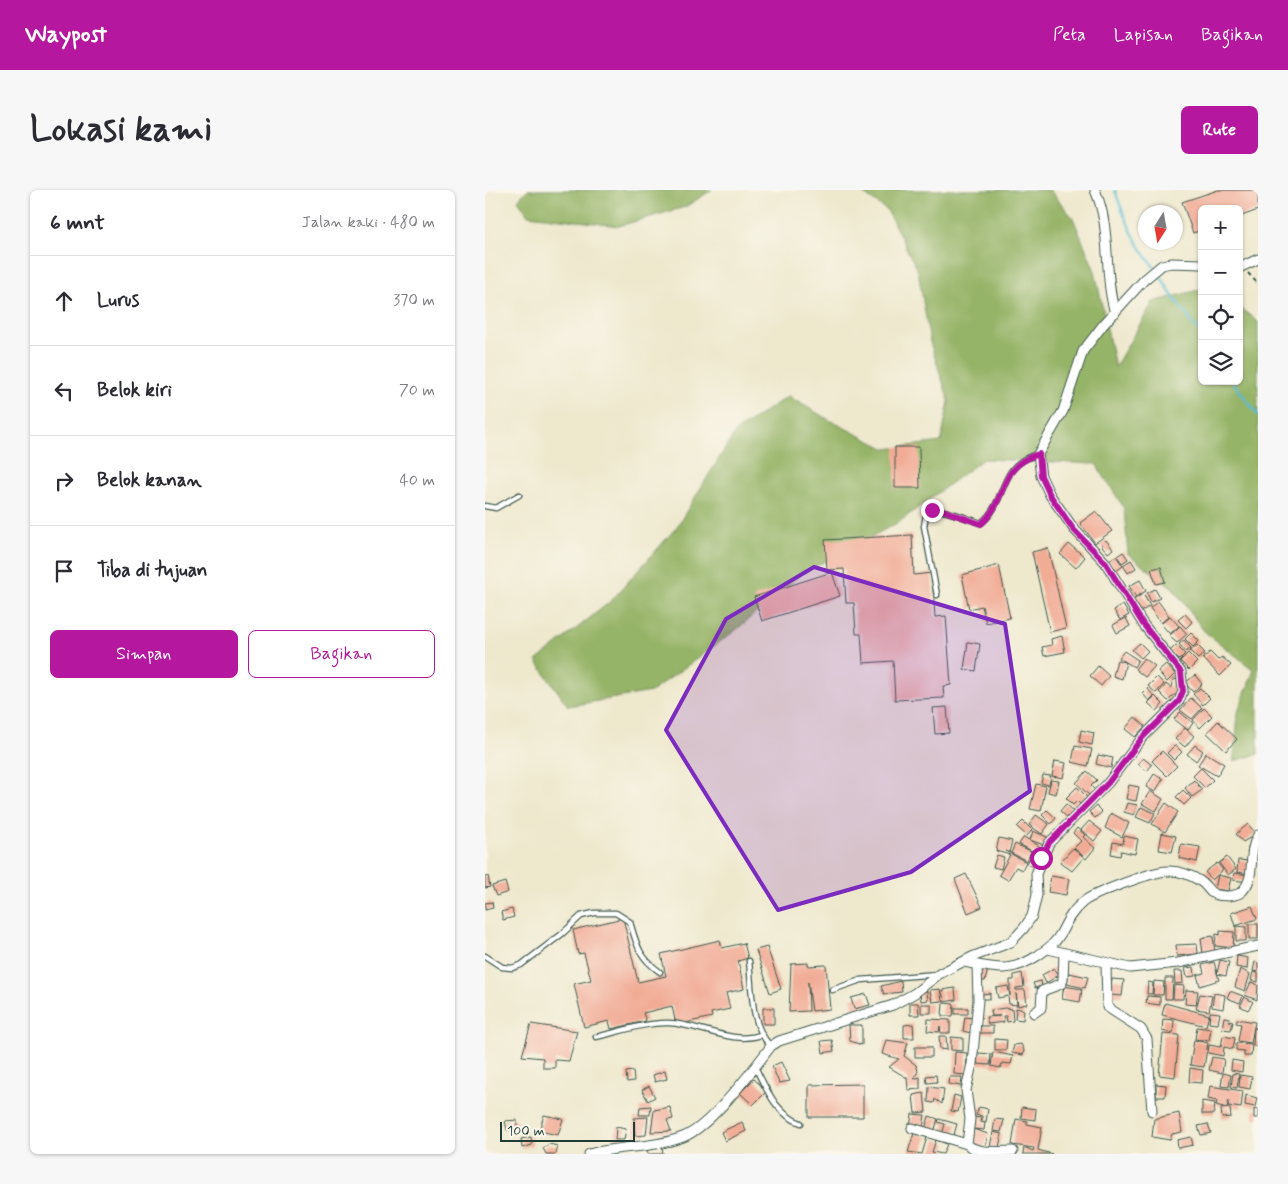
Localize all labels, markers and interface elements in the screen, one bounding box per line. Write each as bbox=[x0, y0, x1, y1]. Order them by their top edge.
text: Waypost bbox=[25, 20, 107, 51]
text: Peta bbox=[1053, 23, 1086, 47]
text: Lapisan bbox=[1114, 23, 1173, 47]
text: Bagikan bbox=[1201, 23, 1263, 47]
button: Rute bbox=[1181, 106, 1258, 154]
text: Lokasi kami bbox=[30, 107, 212, 153]
north arrow bbox=[1138, 205, 1183, 250]
map controls bbox=[1198, 205, 1243, 385]
button: + bbox=[1198, 205, 1243, 250]
text: 6 mnt bbox=[50, 209, 105, 237]
text: Jalan kaki · 480 m bbox=[302, 212, 435, 233]
button: − bbox=[1198, 250, 1243, 295]
icon: ahead bbox=[50, 287, 78, 315]
text: Lurus bbox=[97, 288, 139, 313]
text: 370 m bbox=[393, 290, 435, 311]
button: locate bbox=[1198, 295, 1243, 340]
button: layers bbox=[1198, 340, 1243, 385]
icon: left bbox=[50, 377, 78, 405]
text: Belok kiri bbox=[97, 378, 172, 403]
text: 70 m bbox=[399, 380, 435, 401]
icon: right bbox=[50, 467, 78, 495]
text: Belok kanan bbox=[97, 468, 202, 493]
text: 40 m bbox=[399, 470, 435, 491]
route end bbox=[921, 499, 944, 522]
icon: arrive bbox=[50, 557, 78, 585]
text: Tiba di tujuan bbox=[97, 558, 208, 583]
button: Simpan bbox=[50, 630, 238, 678]
button: Bagikan bbox=[248, 630, 435, 678]
route start bbox=[1030, 847, 1053, 870]
scale bar bbox=[500, 1119, 635, 1142]
text: 100 m bbox=[507, 1122, 545, 1140]

